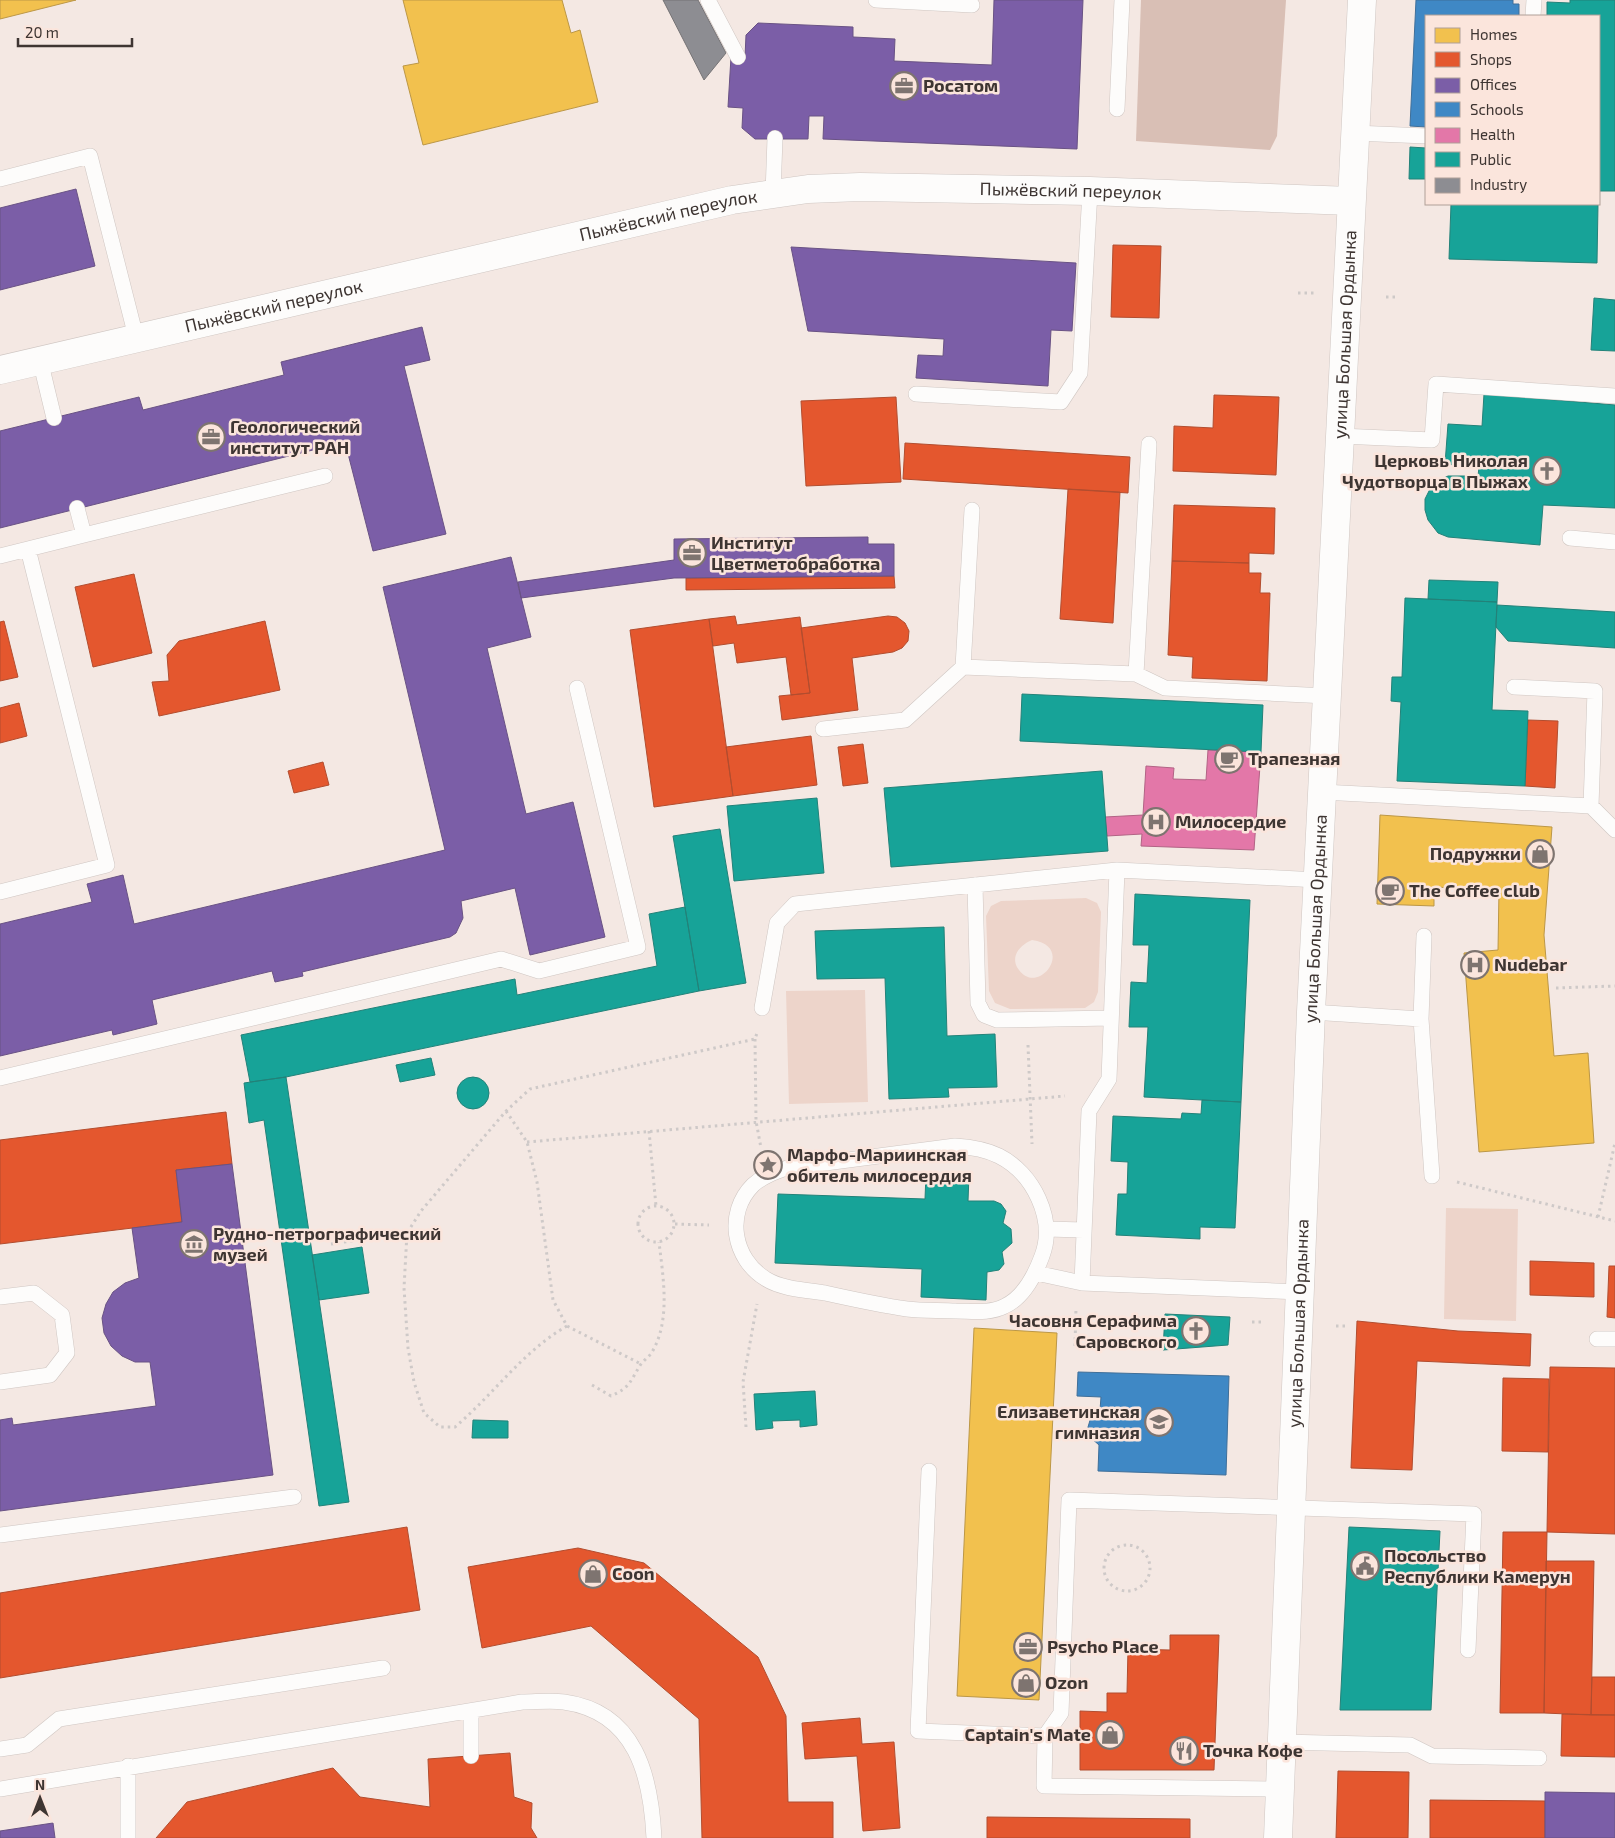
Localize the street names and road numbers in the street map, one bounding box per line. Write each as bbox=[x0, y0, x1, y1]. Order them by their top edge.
street label: Пыжёвский переулок bbox=[980, 177, 1162, 204]
street label: Пыжёвский переулок bbox=[577, 184, 759, 245]
street label: улица Большая Ордынка bbox=[1328, 229, 1360, 439]
street label: Пыжёвский переулок bbox=[182, 274, 365, 337]
street label: улица Большая Ордынка bbox=[1299, 814, 1331, 1024]
street label: улица Большая Ордынка bbox=[1282, 1218, 1313, 1428]

